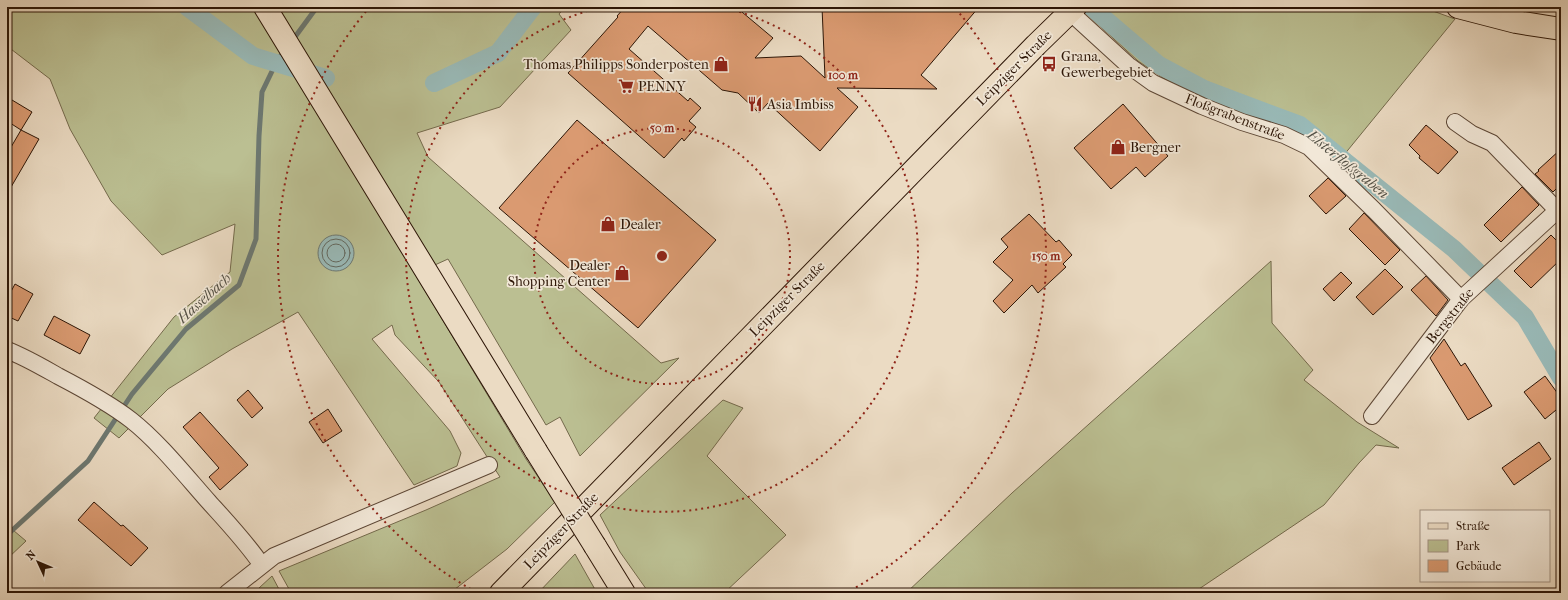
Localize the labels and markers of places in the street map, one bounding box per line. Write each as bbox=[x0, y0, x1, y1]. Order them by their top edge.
place label: Grana, Gewerbegebiet bbox=[1061, 48, 1153, 81]
shop icon: Thomas Philipps Sonderposten bbox=[712, 55, 730, 73]
bus stop icon: Grana, Gewerbegebiet bbox=[1040, 55, 1058, 73]
place label: Thomas Philipps Sonderposten bbox=[523, 56, 709, 73]
supermarket icon: PENNY bbox=[617, 77, 635, 95]
place label: PENNY bbox=[638, 78, 686, 95]
restaurant icon: Asia Imbiss bbox=[746, 95, 764, 113]
place label: Asia Imbiss bbox=[766, 96, 834, 113]
shop icon: Bergner bbox=[1109, 138, 1127, 156]
place label: Bergner bbox=[1130, 139, 1180, 156]
shop icon: Dealer bbox=[599, 215, 617, 233]
place label: Dealer bbox=[620, 216, 661, 233]
centre of rings bbox=[655, 249, 669, 263]
place label: Dealer Shopping Center bbox=[508, 257, 610, 290]
shop icon: Dealer Shopping Center bbox=[613, 264, 631, 282]

